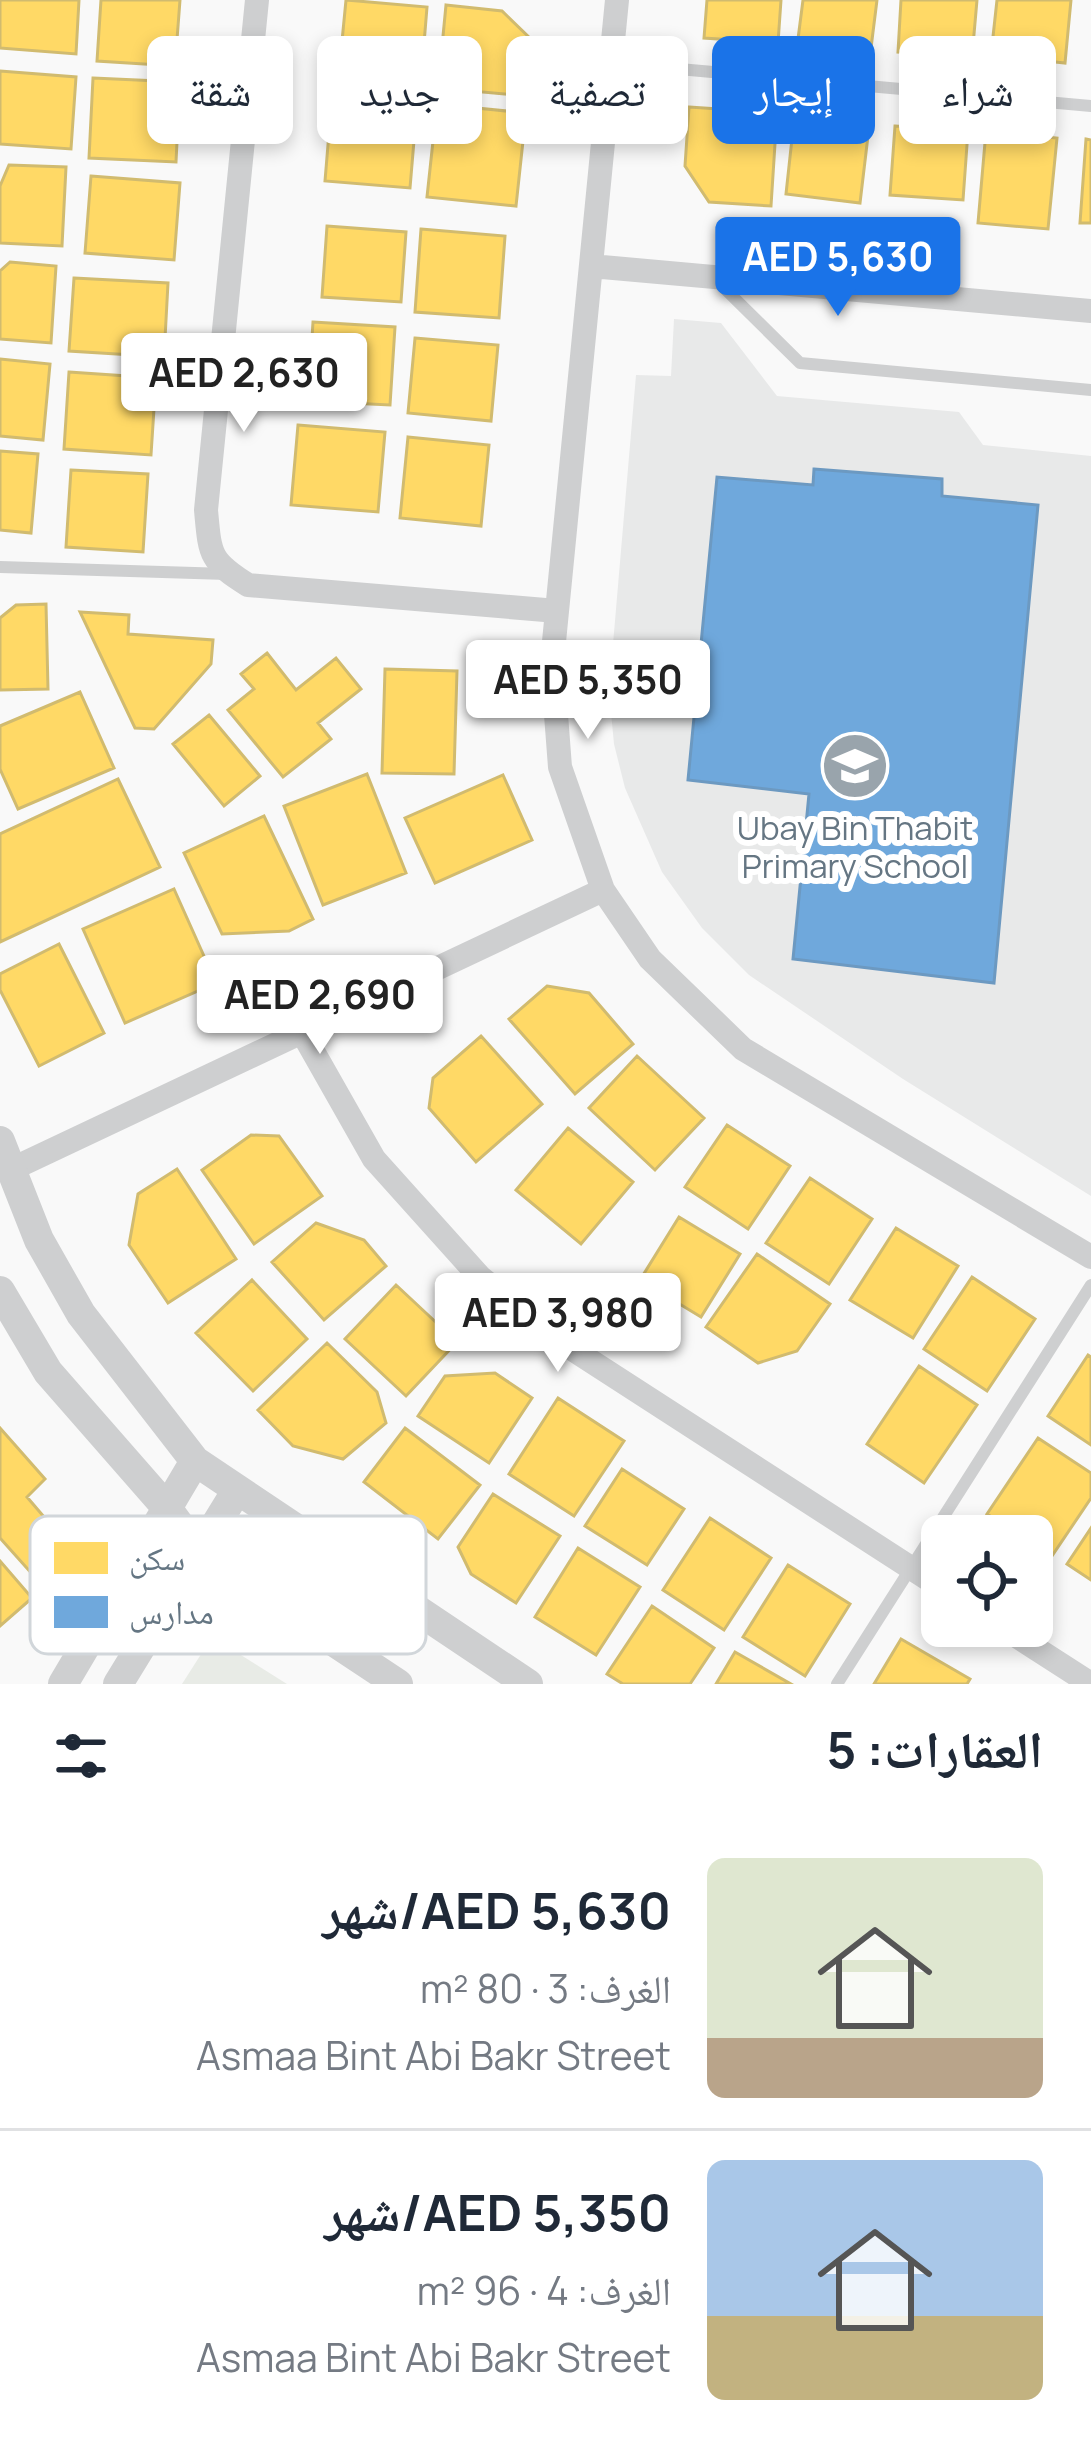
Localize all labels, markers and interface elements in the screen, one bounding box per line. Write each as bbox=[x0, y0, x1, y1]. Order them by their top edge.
chip: شقة bbox=[147, 36, 293, 144]
chip: جديد bbox=[317, 36, 482, 144]
chip: تصفية bbox=[506, 36, 688, 144]
chip: إيجار bbox=[712, 36, 875, 144]
chip: شراء bbox=[899, 36, 1056, 144]
pin: AED 5,630 bbox=[701, 217, 975, 319]
text: AED 5,630 bbox=[742, 229, 934, 283]
pin: AED 2,630 bbox=[107, 333, 381, 435]
text: AED 2,630 bbox=[148, 345, 340, 399]
pin: AED 5,350 bbox=[451, 640, 725, 742]
text: AED 5,350 bbox=[493, 652, 683, 706]
school or university icon: Ubay Bin Thabit Primary School bbox=[820, 731, 890, 801]
place label: Ubay Bin Thabit Primary School bbox=[737, 805, 973, 888]
pin: AED 2,690 bbox=[183, 955, 457, 1057]
text: AED 2,690 bbox=[224, 967, 416, 1021]
pin: AED 3,980 bbox=[421, 1273, 695, 1375]
text: AED 3,980 bbox=[462, 1285, 654, 1339]
map controls bbox=[921, 1515, 1053, 1647]
button: locate bbox=[921, 1515, 1053, 1647]
legend bbox=[30, 1516, 426, 1654]
text: سكن bbox=[129, 1535, 185, 1580]
text: مدارس bbox=[129, 1589, 214, 1634]
text: العقارات: 5 bbox=[827, 1714, 1043, 1783]
icon: filters bbox=[48, 1723, 114, 1789]
text: AED 5,630/شهر bbox=[323, 1875, 671, 1944]
icon: home bbox=[803, 1906, 947, 2050]
text: الغرف: 3 · 80 m² bbox=[420, 1961, 671, 2015]
text: Asmaa Bint Abi Bakr Street bbox=[196, 2028, 671, 2082]
text: AED 5,350/شهر bbox=[324, 2177, 671, 2246]
icon: home bbox=[803, 2208, 947, 2352]
text: الغرف: 4 · 96 m² bbox=[417, 2263, 671, 2317]
text: Asmaa Bint Abi Bakr Street bbox=[196, 2330, 671, 2384]

